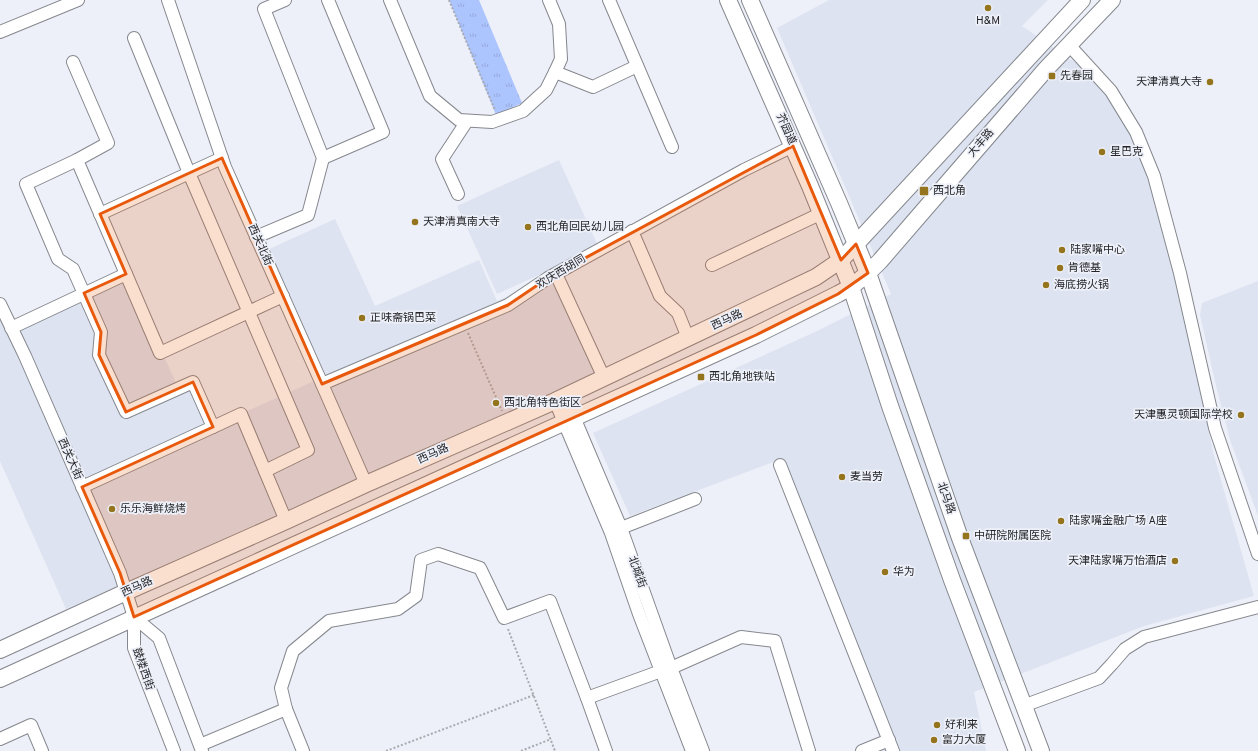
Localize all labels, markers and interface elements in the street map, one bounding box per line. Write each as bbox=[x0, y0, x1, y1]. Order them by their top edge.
marker: H&M bbox=[983, 3, 993, 13]
place label: H&M bbox=[976, 14, 1000, 28]
place label: 先春园 bbox=[1060, 69, 1093, 83]
marker: 先春园 bbox=[1047, 71, 1057, 81]
place label: 天津清真大寺 bbox=[1136, 75, 1202, 89]
marker: 天津清真大寺 bbox=[1205, 77, 1215, 87]
street label: 芥园道 bbox=[773, 111, 799, 147]
street label: 大丰路 bbox=[965, 126, 997, 160]
place label: 星巴克 bbox=[1110, 145, 1143, 159]
marker: 星巴克 bbox=[1097, 147, 1107, 157]
place label: 西北角 bbox=[933, 184, 966, 198]
marker: 西北角 bbox=[918, 185, 930, 197]
place label: 天津清真南大寺 bbox=[423, 215, 500, 229]
marker: 天津清真南大寺 bbox=[410, 217, 420, 227]
place label: 西北角回民幼儿园 bbox=[536, 220, 624, 234]
street label: 西关北街 bbox=[245, 222, 275, 268]
marker: 西北角回民幼儿园 bbox=[523, 222, 533, 232]
place label: 陆家嘴中心 bbox=[1070, 243, 1125, 257]
marker: 陆家嘴中心 bbox=[1057, 245, 1067, 255]
street label: 欢庆西胡同 bbox=[534, 252, 588, 292]
place label: 肯德基 bbox=[1068, 261, 1101, 275]
marker: 肯德基 bbox=[1055, 263, 1065, 273]
place label: 海底捞火锅 bbox=[1054, 278, 1109, 292]
marker: 海底捞火锅 bbox=[1041, 280, 1051, 290]
street label: 西马路 bbox=[709, 307, 745, 333]
place label: 正味斋锅巴菜 bbox=[370, 311, 436, 325]
marker: 正味斋锅巴菜 bbox=[357, 313, 367, 323]
place label: 西北角地铁站 bbox=[709, 370, 775, 384]
marker: 西北角地铁站 bbox=[696, 372, 706, 382]
place label: 西北角特色街区 bbox=[504, 396, 581, 410]
marker: 西北角特色街区 bbox=[491, 398, 501, 408]
place label: 天津惠灵顿国际学校 bbox=[1134, 408, 1233, 422]
marker: 天津惠灵顿国际学校 bbox=[1236, 410, 1246, 420]
street label: 西关大街 bbox=[55, 436, 85, 482]
street label: 西马路 bbox=[415, 441, 451, 467]
place label: 麦当劳 bbox=[850, 470, 883, 484]
marker: 麦当劳 bbox=[837, 472, 847, 482]
street label: 北马路 bbox=[934, 480, 958, 516]
place label: 乐乐海鲜烧烤 bbox=[120, 502, 186, 516]
marker: 乐乐海鲜烧烤 bbox=[107, 504, 117, 514]
place label: 陆家嘴金融广场 A座 bbox=[1069, 514, 1167, 528]
marker: 陆家嘴金融广场 A座 bbox=[1056, 516, 1066, 526]
place label: 中研院附属医院 bbox=[974, 529, 1051, 543]
marker: 中研院附属医院 bbox=[961, 531, 971, 541]
street label: 北城街 bbox=[625, 554, 649, 590]
place label: 天津陆家嘴万怡酒店 bbox=[1068, 554, 1167, 568]
marker: 天津陆家嘴万怡酒店 bbox=[1170, 556, 1180, 566]
place label: 华为 bbox=[893, 565, 915, 579]
marker: 华为 bbox=[880, 567, 890, 577]
street label: 西马路 bbox=[119, 574, 155, 600]
street label: 鼓楼西街 bbox=[129, 646, 157, 692]
place label: 好利来 bbox=[945, 718, 978, 732]
marker: 好利来 bbox=[932, 720, 942, 730]
place label: 富力大厦 bbox=[942, 733, 986, 747]
marker: 富力大厦 bbox=[929, 735, 939, 745]

